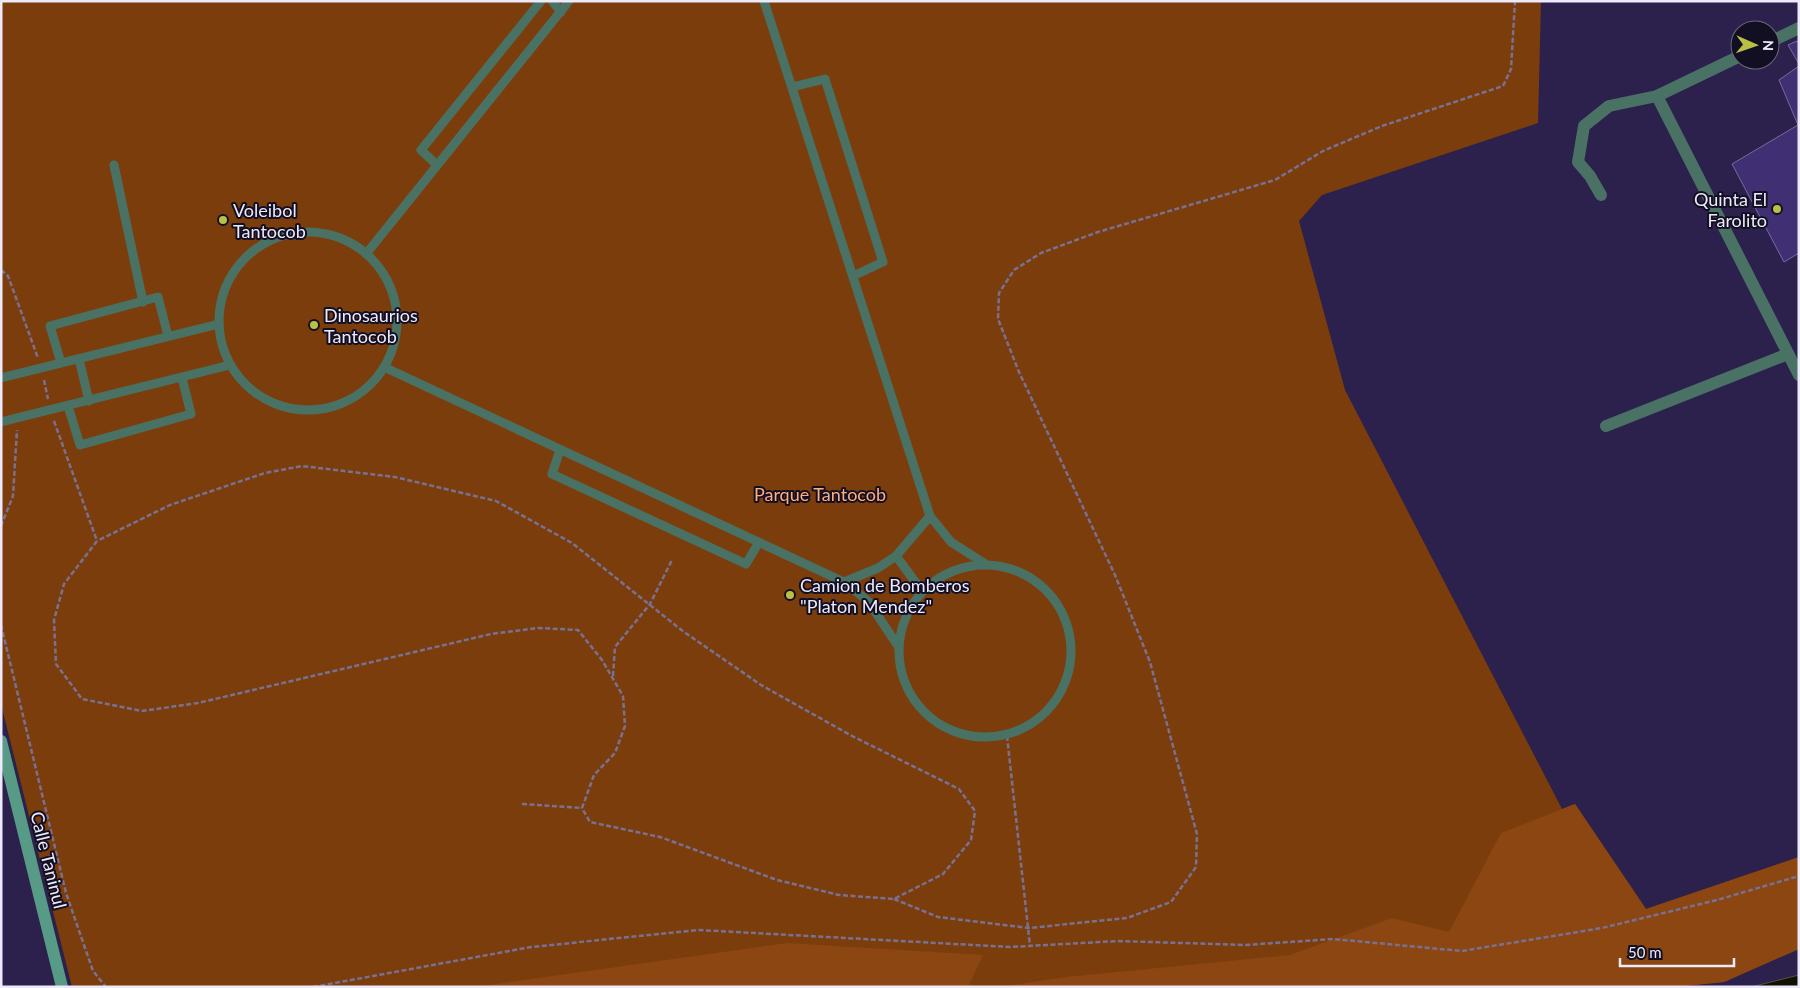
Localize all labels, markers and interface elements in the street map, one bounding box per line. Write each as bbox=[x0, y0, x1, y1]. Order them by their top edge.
north arrow bbox=[1730, 20, 1780, 70]
text: N bbox=[1760, 40, 1777, 51]
place label: Quinta El Farolito bbox=[1694, 188, 1767, 231]
place label: Voleibol Tantocob bbox=[233, 199, 306, 242]
marker: Quinta El Farolito bbox=[1771, 203, 1783, 215]
marker: Voleibol Tantocob bbox=[217, 214, 229, 226]
place label: Dinosaurios Tantocob bbox=[324, 304, 418, 347]
marker: Dinosaurios Tantocob bbox=[308, 319, 320, 331]
park label: Parque Tantocob bbox=[754, 483, 886, 505]
place label: Camion de Bomberos "Platon Mendez" bbox=[800, 574, 970, 617]
marker: Camion de Bomberos "Platon Mendez" bbox=[784, 589, 796, 601]
street label: Calle Taninul bbox=[26, 809, 72, 911]
scale bar bbox=[1620, 936, 1734, 968]
text: 50 m bbox=[1628, 943, 1662, 961]

